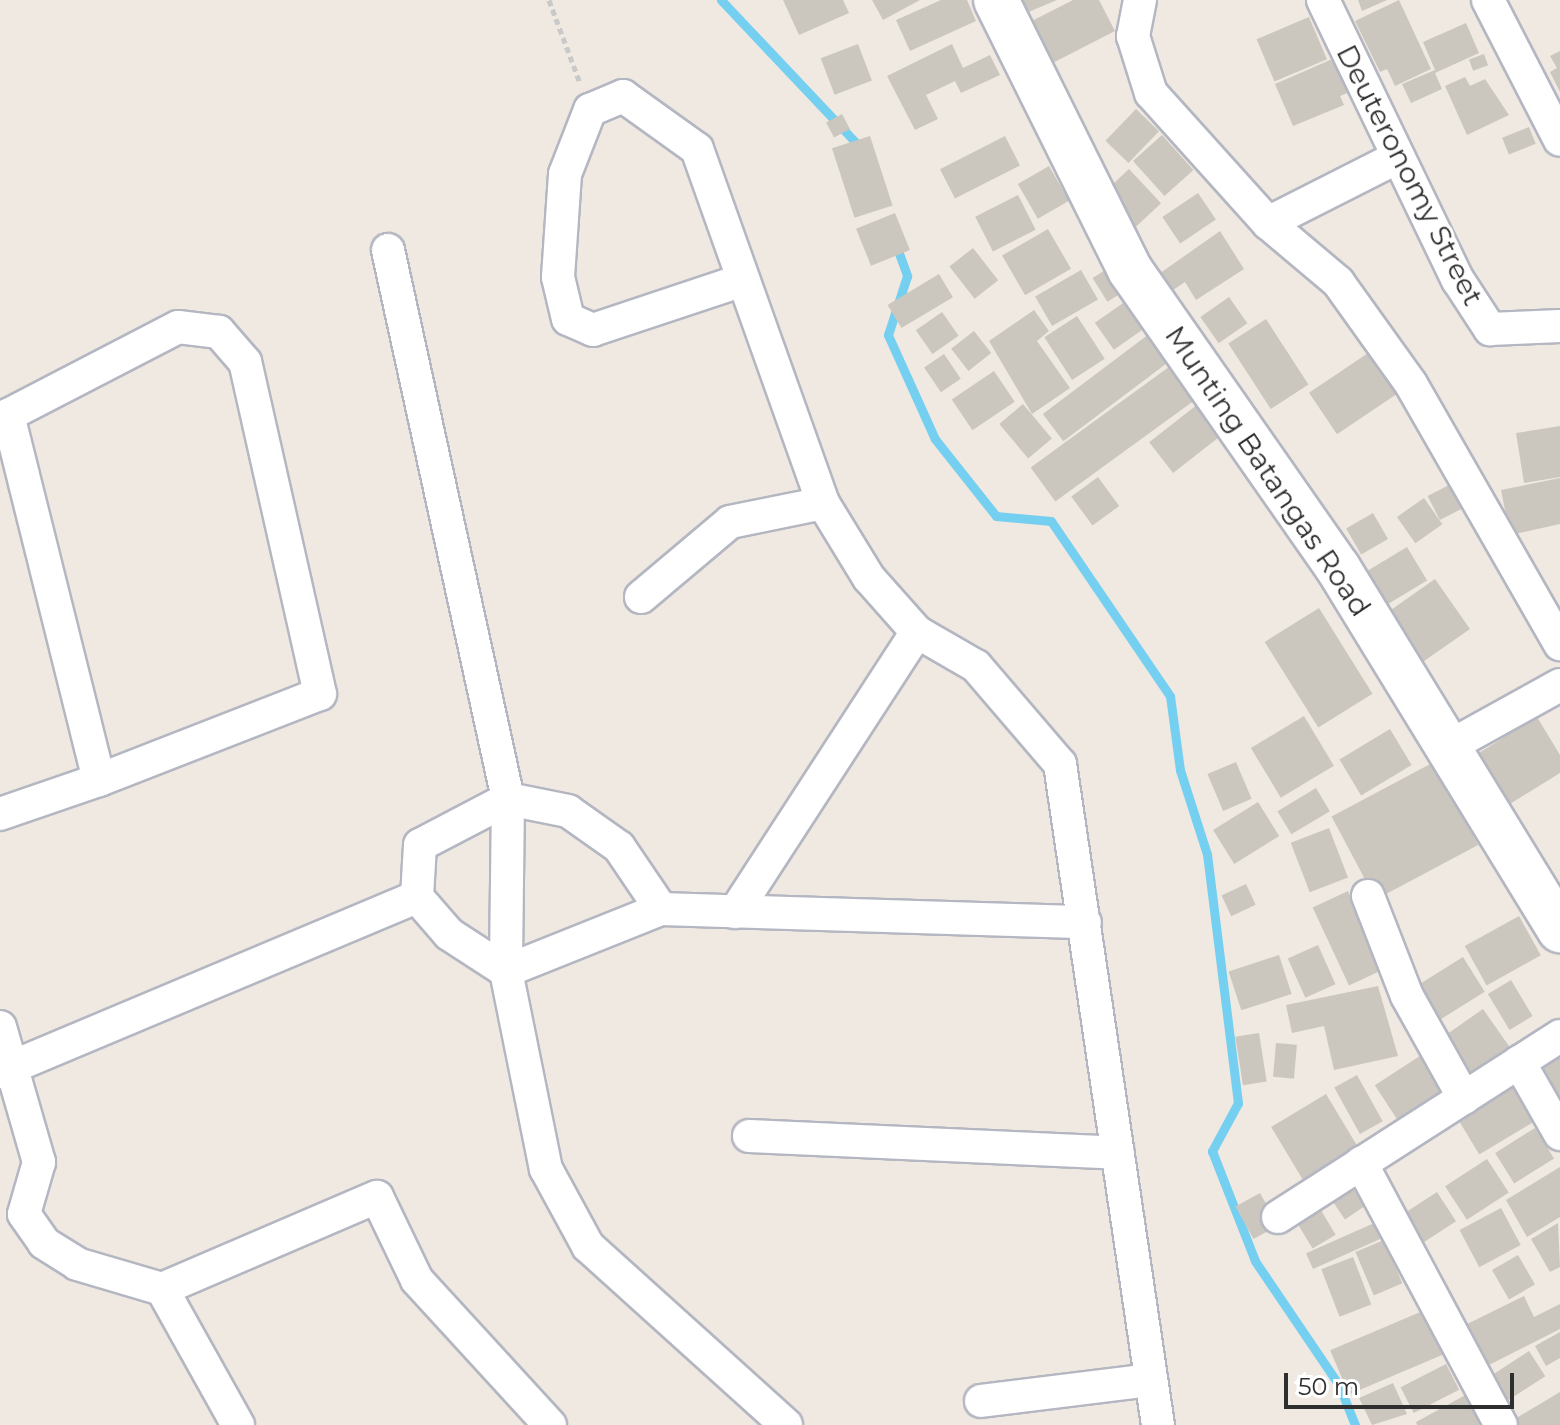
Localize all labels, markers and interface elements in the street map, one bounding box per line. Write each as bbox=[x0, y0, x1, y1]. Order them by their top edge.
street label: Deuteronomy Street bbox=[1330, 39, 1490, 311]
street label: Munting Batangas Road bbox=[1158, 320, 1378, 622]
scale bar bbox=[1288, 1357, 1518, 1407]
text: 50 m bbox=[1298, 1372, 1359, 1401]

